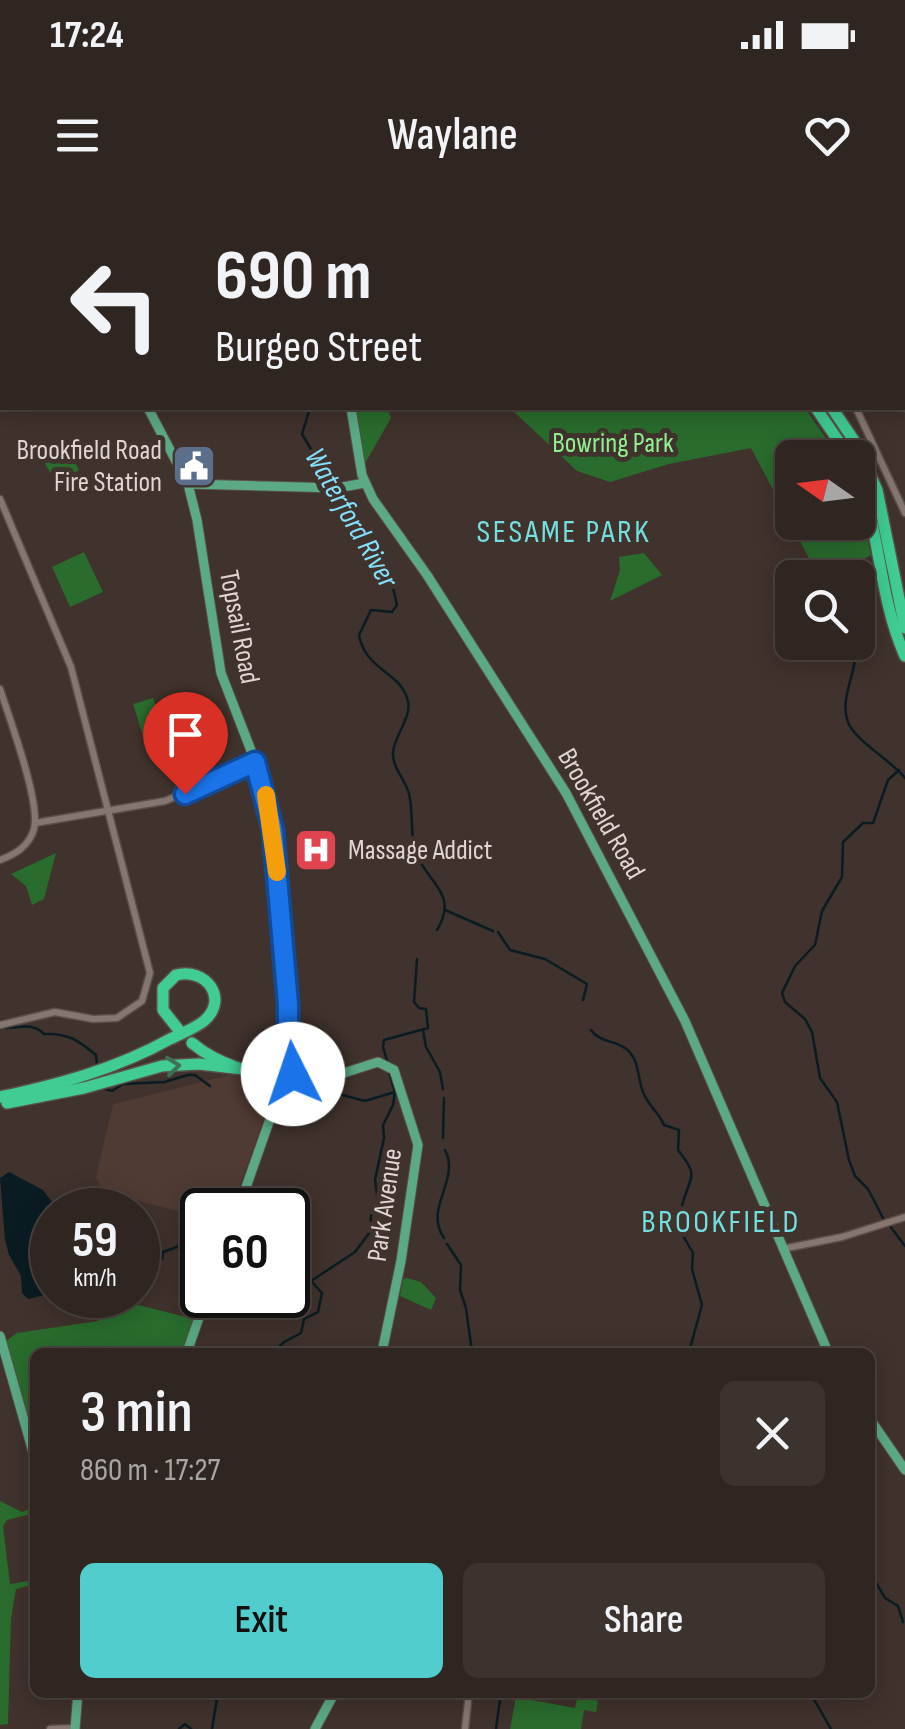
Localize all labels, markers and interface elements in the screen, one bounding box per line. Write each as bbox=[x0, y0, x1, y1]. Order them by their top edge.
text: 17:24 bbox=[50, 13, 124, 58]
icon: menu bbox=[50, 108, 105, 163]
text: Waylane bbox=[387, 108, 518, 163]
icon: heart bbox=[800, 108, 855, 163]
text: 690 m bbox=[215, 235, 372, 319]
icon: left bbox=[50, 240, 180, 370]
text: Burgeo Street bbox=[215, 320, 422, 375]
park label: Bowring Park bbox=[552, 427, 674, 460]
place label: Brookfield Road Fire Station bbox=[17, 434, 162, 499]
north arrow bbox=[775, 440, 875, 540]
map controls bbox=[775, 440, 875, 660]
water label: Waterford River bbox=[297, 442, 406, 596]
public building icon: Brookfield Road Fire Station bbox=[171, 443, 217, 489]
district label: SESAME PARK bbox=[477, 513, 651, 552]
button: search bbox=[775, 560, 875, 660]
street label: Topsail Road bbox=[212, 567, 266, 687]
pin bbox=[143, 692, 228, 795]
icon: arrive bbox=[158, 707, 213, 762]
street label: Brookfield Road bbox=[550, 743, 652, 885]
hospital icon: Massage Addict bbox=[293, 827, 339, 873]
place label: Massage Addict bbox=[348, 834, 492, 867]
position arrow bbox=[241, 1022, 345, 1126]
one-way arrow bbox=[165, 1056, 181, 1077]
street label: Park Avenue bbox=[361, 1146, 409, 1264]
speed limit sign: 60 bbox=[180, 1188, 310, 1318]
district label: BROOKFIELD bbox=[641, 1203, 801, 1242]
text: 59 bbox=[72, 1211, 118, 1271]
text: km/h bbox=[73, 1263, 117, 1294]
text: 3 min bbox=[80, 1377, 193, 1449]
button: close bbox=[720, 1381, 825, 1486]
text: 860 m · 17:27 bbox=[80, 1451, 220, 1490]
button: Exit bbox=[80, 1563, 443, 1678]
button: Share bbox=[463, 1563, 825, 1678]

